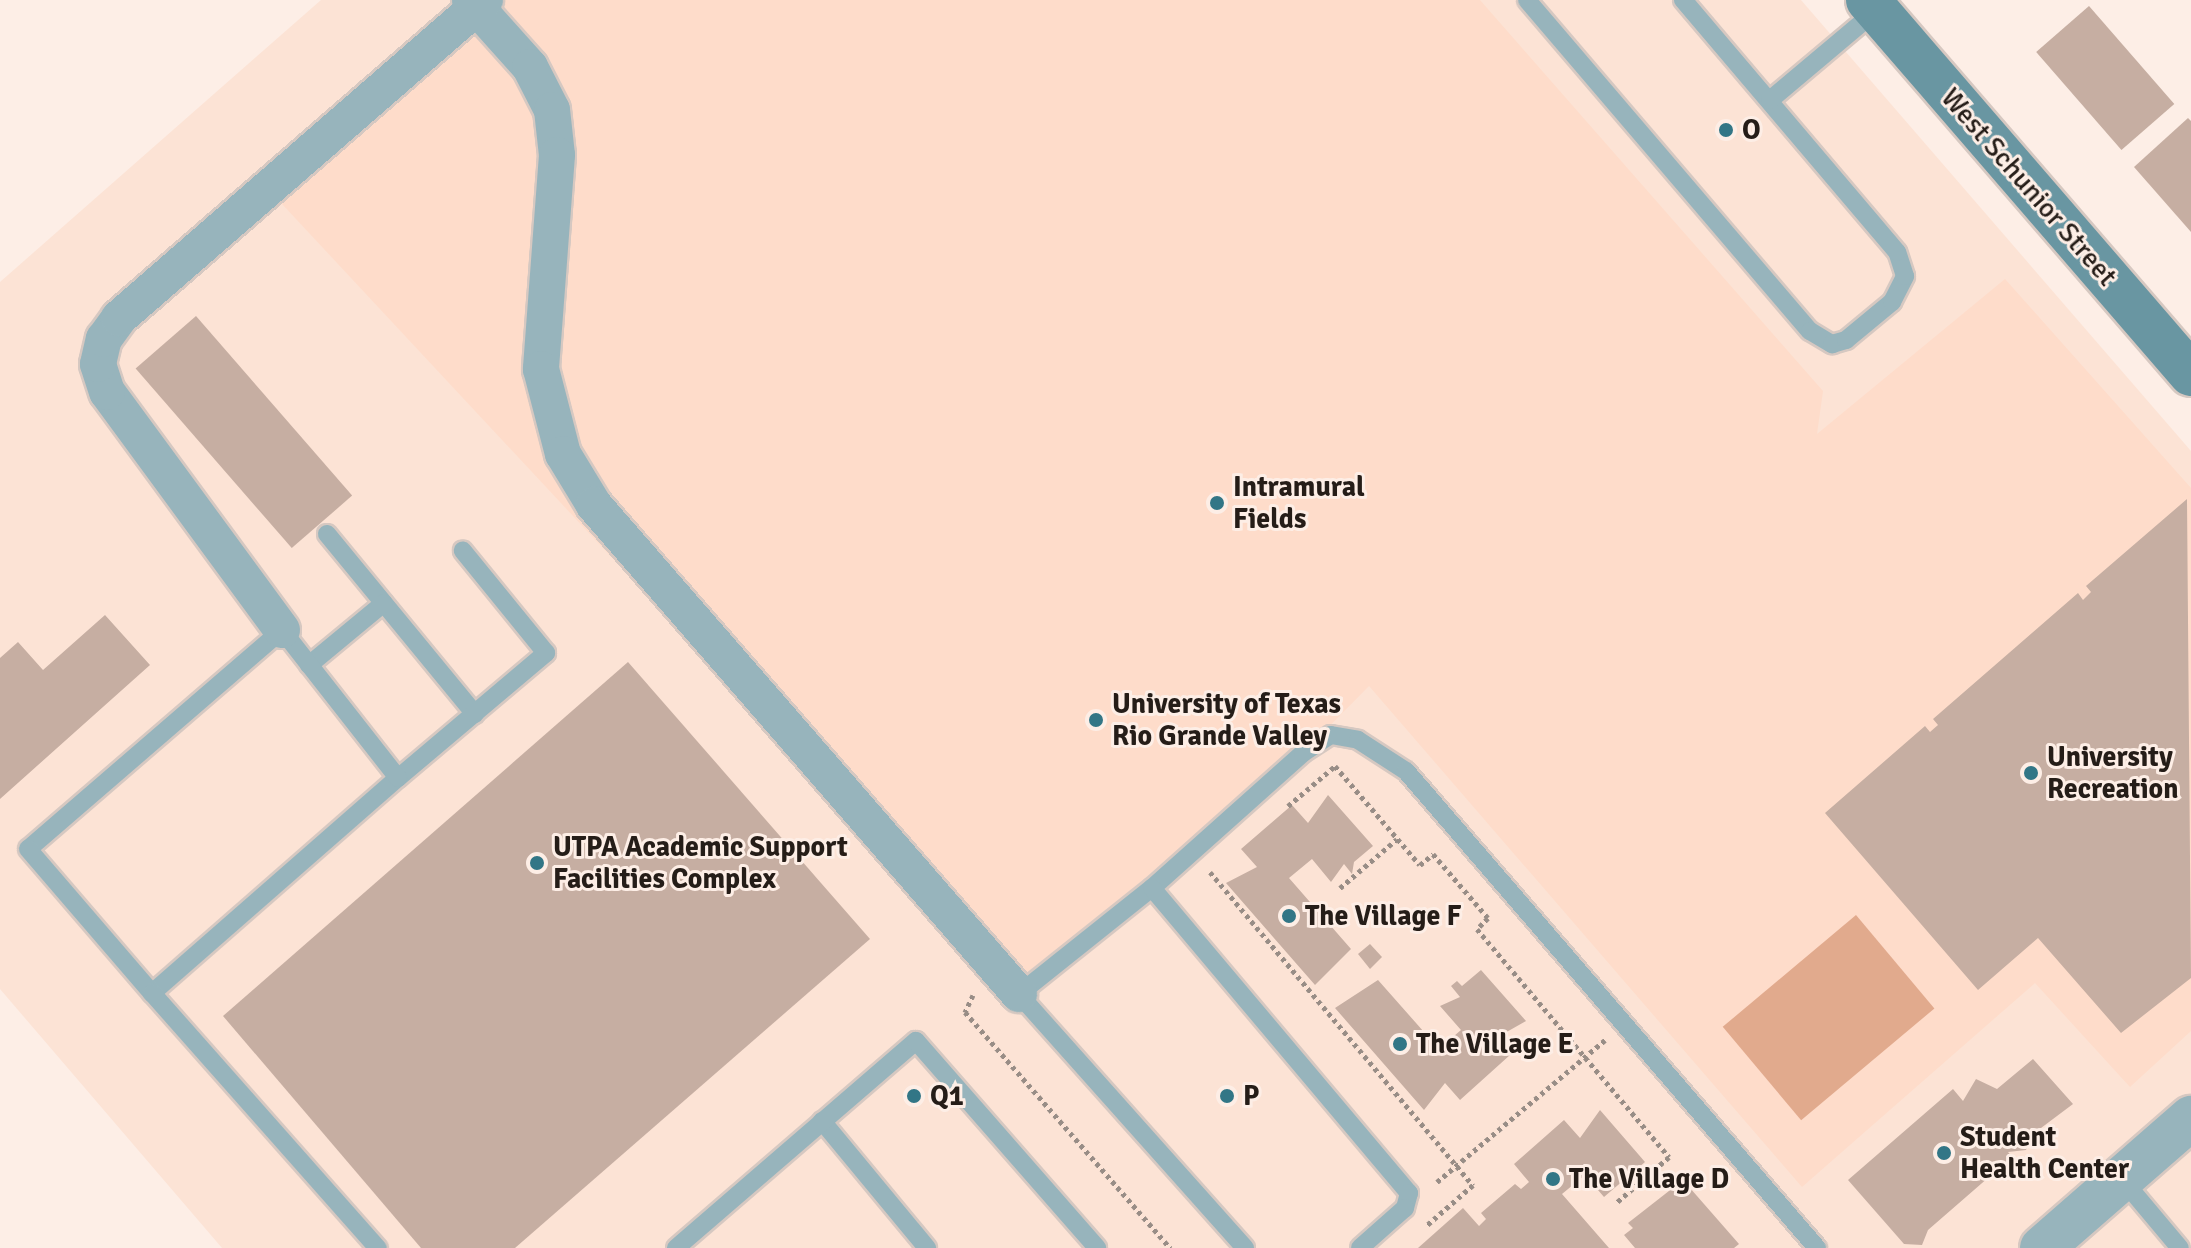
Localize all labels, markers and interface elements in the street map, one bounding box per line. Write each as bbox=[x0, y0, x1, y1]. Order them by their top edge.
street label: West Schunior Street bbox=[1934, 81, 2124, 293]
place label: O bbox=[1742, 113, 1761, 147]
marker: O bbox=[1717, 121, 1735, 139]
place label: Intramural Fields bbox=[1233, 470, 1365, 536]
marker: Intramural Fields bbox=[1208, 494, 1226, 512]
place label: University of Texas Rio Grande Valley bbox=[1112, 687, 1341, 753]
marker: University of Texas Rio Grande Valley bbox=[1087, 711, 1105, 729]
place label: University Recreation bbox=[2047, 740, 2179, 806]
marker: University Recreation bbox=[2022, 764, 2040, 782]
place label: UTPA Academic Support Facilities Complex bbox=[553, 830, 848, 896]
marker: UTPA Academic Support Facilities Complex bbox=[528, 854, 546, 872]
place label: The Village F bbox=[1305, 899, 1461, 933]
marker: The Village F bbox=[1280, 907, 1298, 925]
place label: The Village E bbox=[1416, 1027, 1574, 1061]
marker: The Village E bbox=[1391, 1035, 1409, 1053]
place label: Q1 bbox=[930, 1079, 964, 1113]
place label: P bbox=[1243, 1079, 1259, 1113]
marker: Q1 bbox=[905, 1087, 923, 1105]
marker: P bbox=[1218, 1087, 1236, 1105]
place label: Student Health Center bbox=[1960, 1120, 2129, 1186]
marker: Student Health Center bbox=[1935, 1144, 1953, 1162]
place label: The Village D bbox=[1569, 1162, 1729, 1196]
marker: The Village D bbox=[1544, 1170, 1562, 1188]

